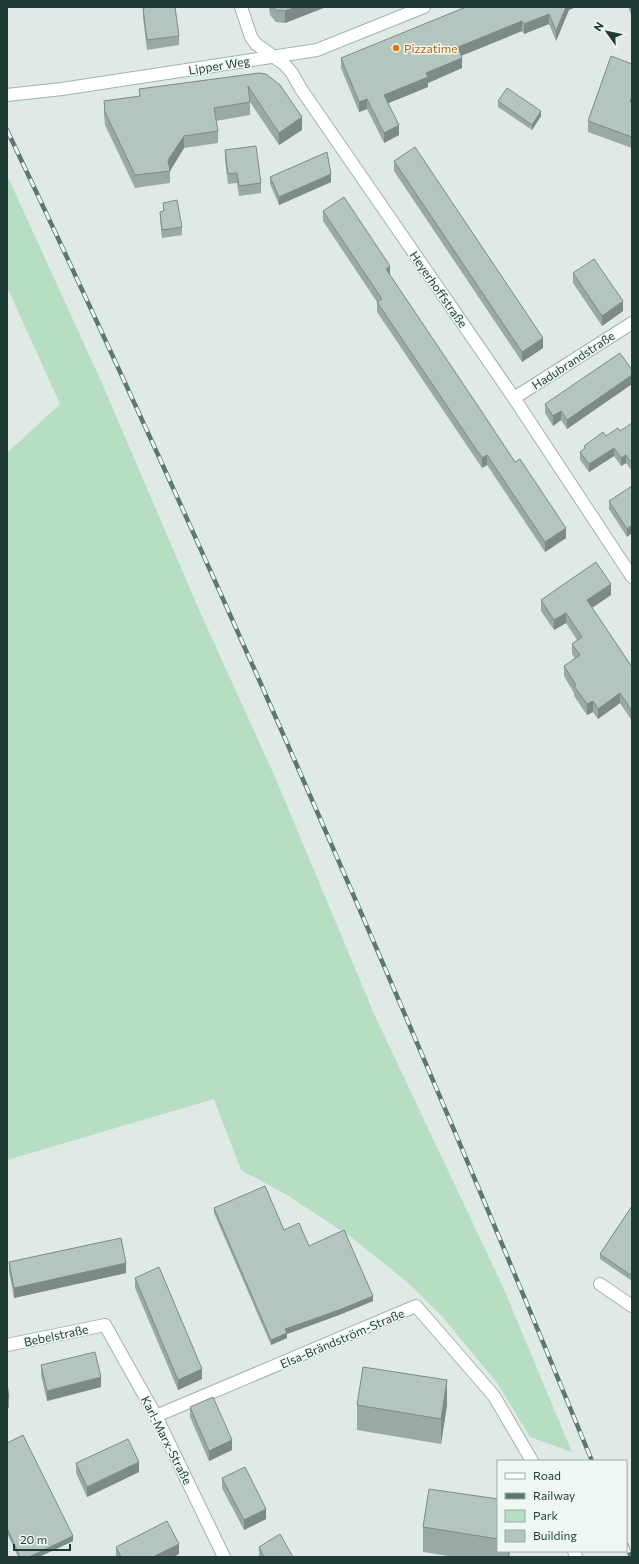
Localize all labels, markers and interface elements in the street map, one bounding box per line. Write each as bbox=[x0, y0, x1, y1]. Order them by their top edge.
north arrow bbox=[587, 12, 627, 52]
text: N bbox=[590, 19, 606, 33]
place label: Pizzatime bbox=[404, 41, 458, 55]
marker: Pizzatime bbox=[391, 43, 401, 53]
street label: Lipper Weg bbox=[187, 53, 251, 77]
street label: Heyerhoffstraße bbox=[407, 248, 471, 330]
street label: Hadubrandstraße bbox=[529, 328, 617, 392]
street label: Elsa-Brändström-Straße bbox=[278, 1305, 406, 1371]
street label: Bebelstraße bbox=[23, 1321, 89, 1349]
street label: Karl-Marx-Straße bbox=[139, 1393, 195, 1487]
legend bbox=[497, 1460, 627, 1552]
text: Road bbox=[533, 1468, 561, 1482]
text: Railway bbox=[533, 1488, 575, 1502]
text: Park bbox=[533, 1508, 559, 1522]
scale bar bbox=[14, 1526, 70, 1552]
text: Building bbox=[533, 1528, 577, 1542]
text: 20 m bbox=[20, 1532, 47, 1546]

